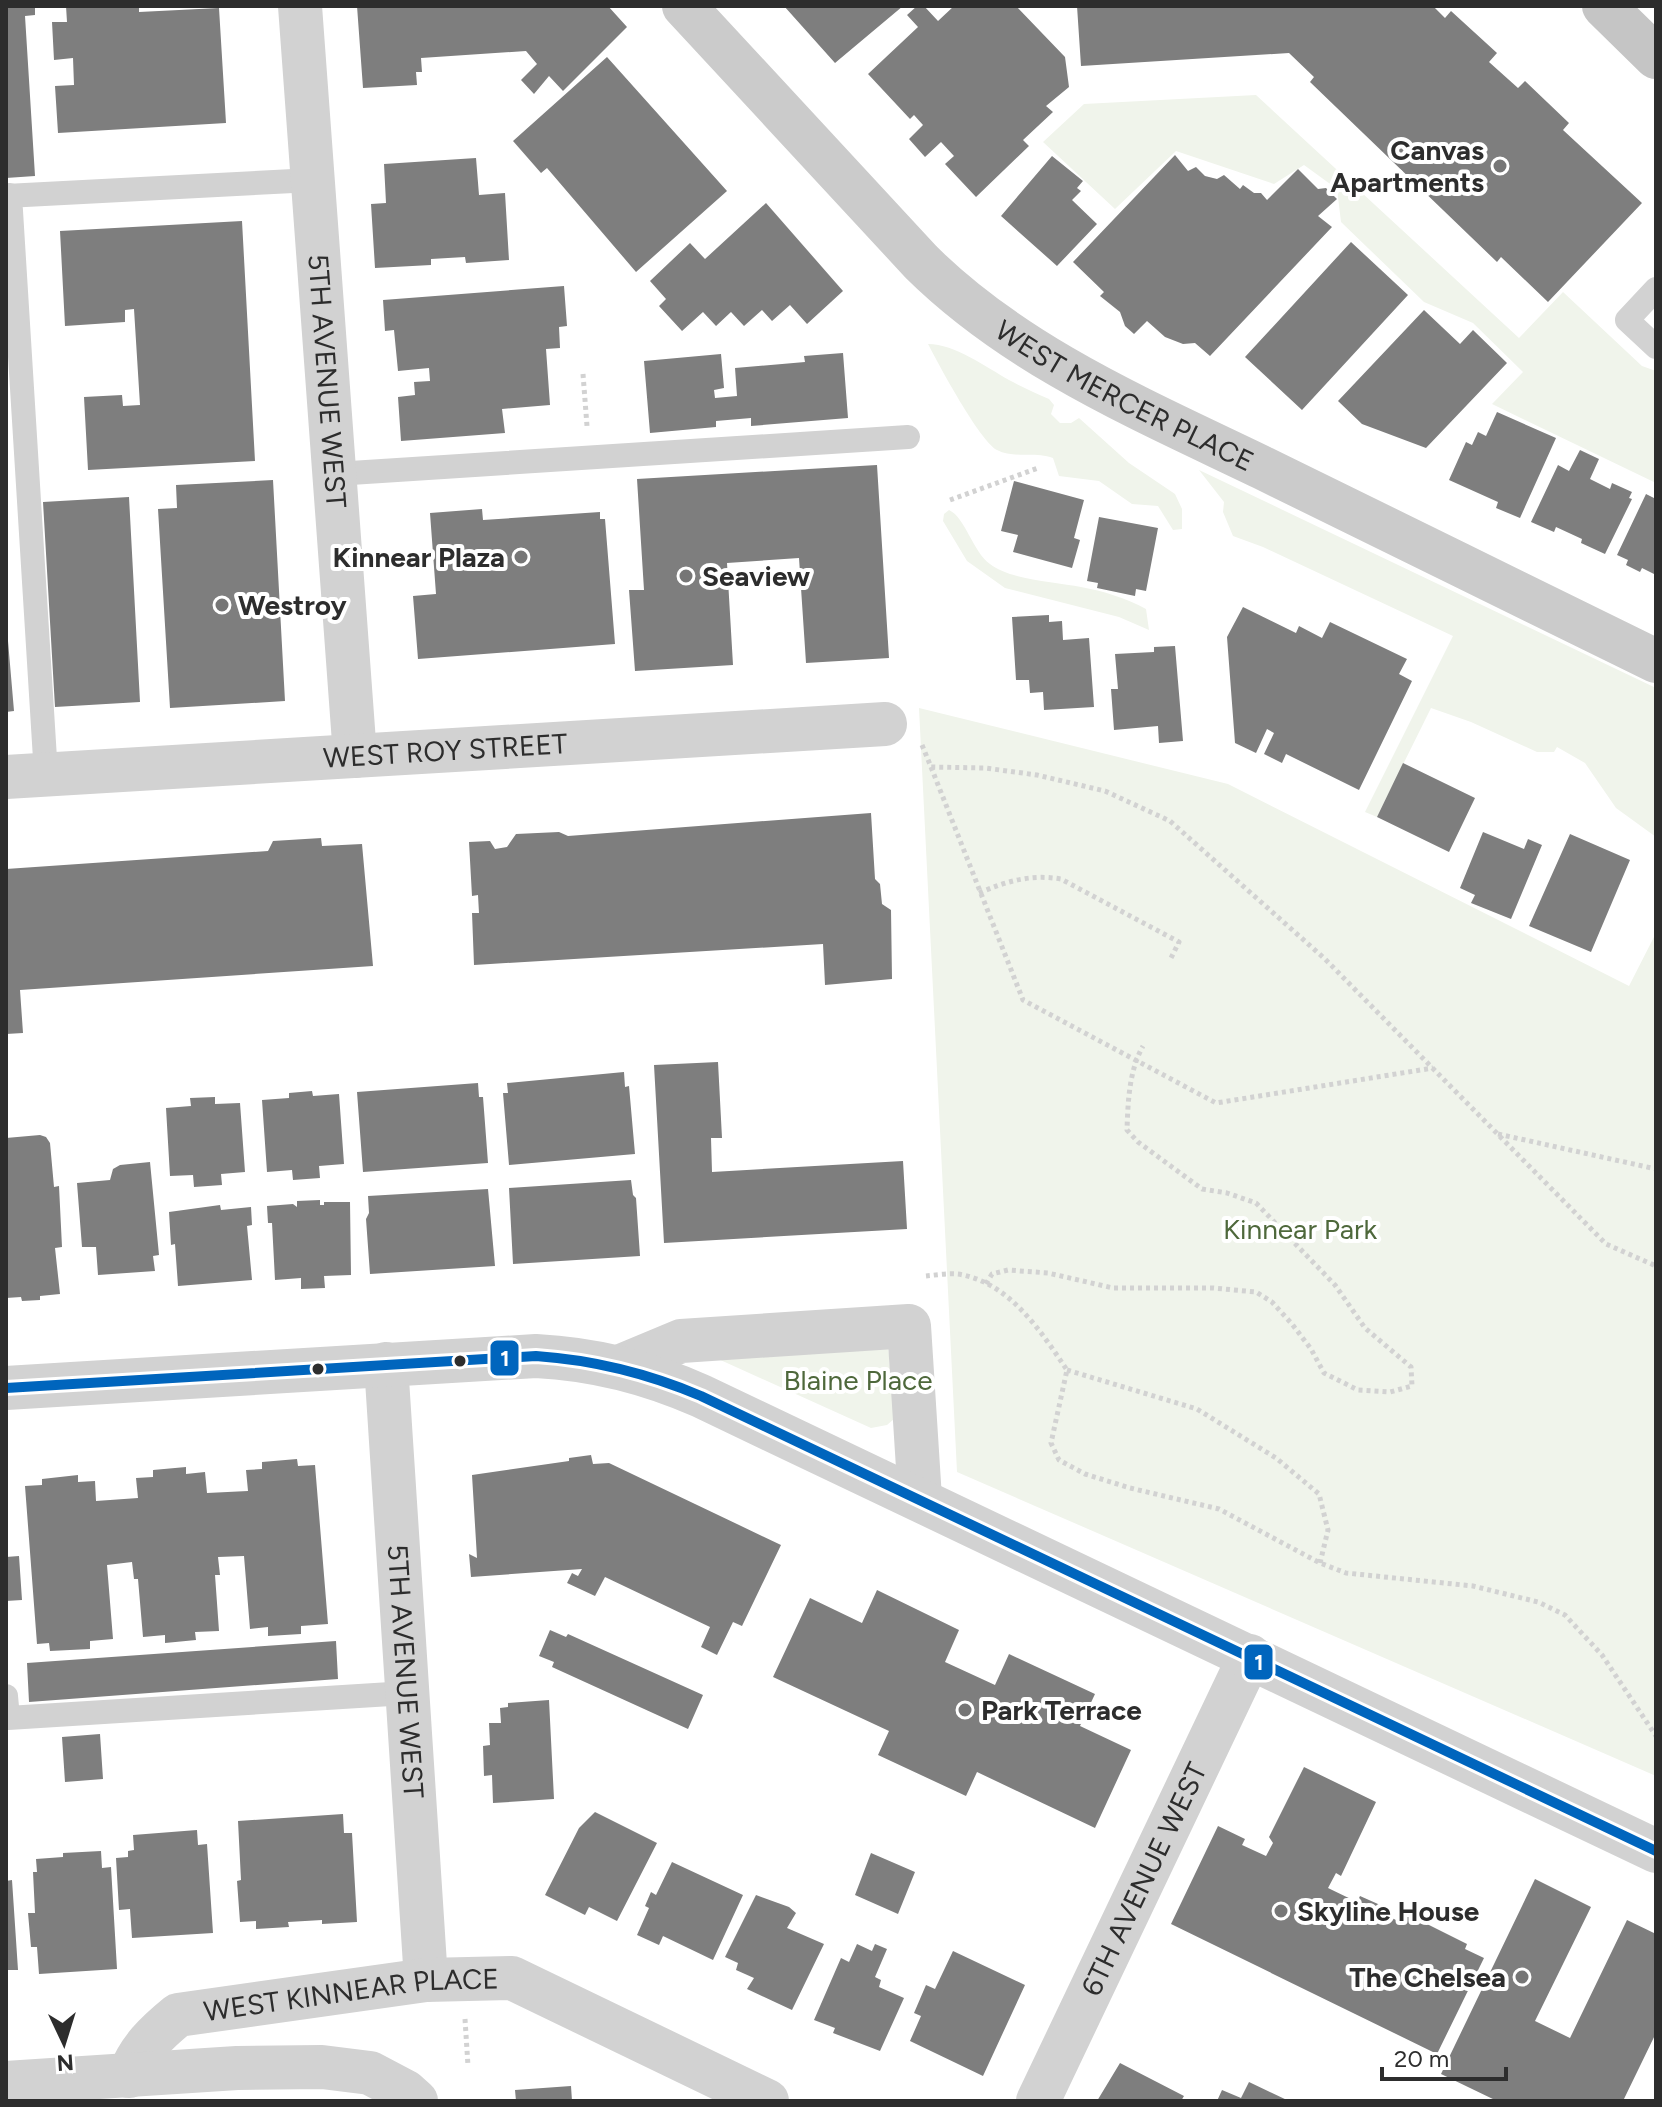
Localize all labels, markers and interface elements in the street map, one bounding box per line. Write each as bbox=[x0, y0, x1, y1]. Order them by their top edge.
place label: Canvas Apartments bbox=[1330, 133, 1484, 199]
marker: Canvas Apartments bbox=[1491, 157, 1509, 175]
street label: 5TH AVENUE WEST bbox=[301, 253, 354, 510]
street label: WEST MERCER PLACE bbox=[989, 313, 1259, 478]
place label: Kinnear Plaza bbox=[333, 540, 505, 574]
marker: Kinnear Plaza bbox=[512, 548, 530, 566]
place label: Seaview bbox=[702, 559, 811, 593]
marker: Seaview bbox=[677, 567, 695, 585]
place label: Westroy bbox=[238, 588, 347, 622]
marker: Westroy bbox=[213, 596, 231, 614]
street label: WEST ROY STREET bbox=[322, 726, 569, 775]
park label: Kinnear Park bbox=[1223, 1212, 1377, 1246]
line badge: 1 bbox=[489, 1339, 520, 1377]
text: 1 bbox=[500, 1345, 510, 1372]
unlabelled marker bbox=[452, 1353, 468, 1369]
unlabelled marker bbox=[310, 1361, 326, 1377]
park label: Blaine Place bbox=[784, 1363, 932, 1397]
street label: 5TH AVENUE WEST bbox=[381, 1543, 431, 1800]
line badge: 1 bbox=[1243, 1643, 1274, 1681]
text: 1 bbox=[1254, 1649, 1264, 1676]
place label: Park Terrace bbox=[981, 1693, 1142, 1727]
marker: Park Terrace bbox=[956, 1701, 974, 1719]
street label: 6TH AVENUE WEST bbox=[1074, 1756, 1214, 2001]
place label: Skyline House bbox=[1297, 1894, 1479, 1928]
marker: Skyline House bbox=[1272, 1902, 1290, 1920]
place label: The Chelsea bbox=[1349, 1960, 1506, 1994]
street label: WEST KINNEAR PLACE bbox=[202, 1961, 499, 2028]
marker: The Chelsea bbox=[1513, 1968, 1531, 1986]
north arrow bbox=[24, 2003, 104, 2083]
scale bar bbox=[1382, 2031, 1506, 2081]
text: 20 m bbox=[1394, 2044, 1449, 2073]
text: N bbox=[56, 2048, 75, 2077]

